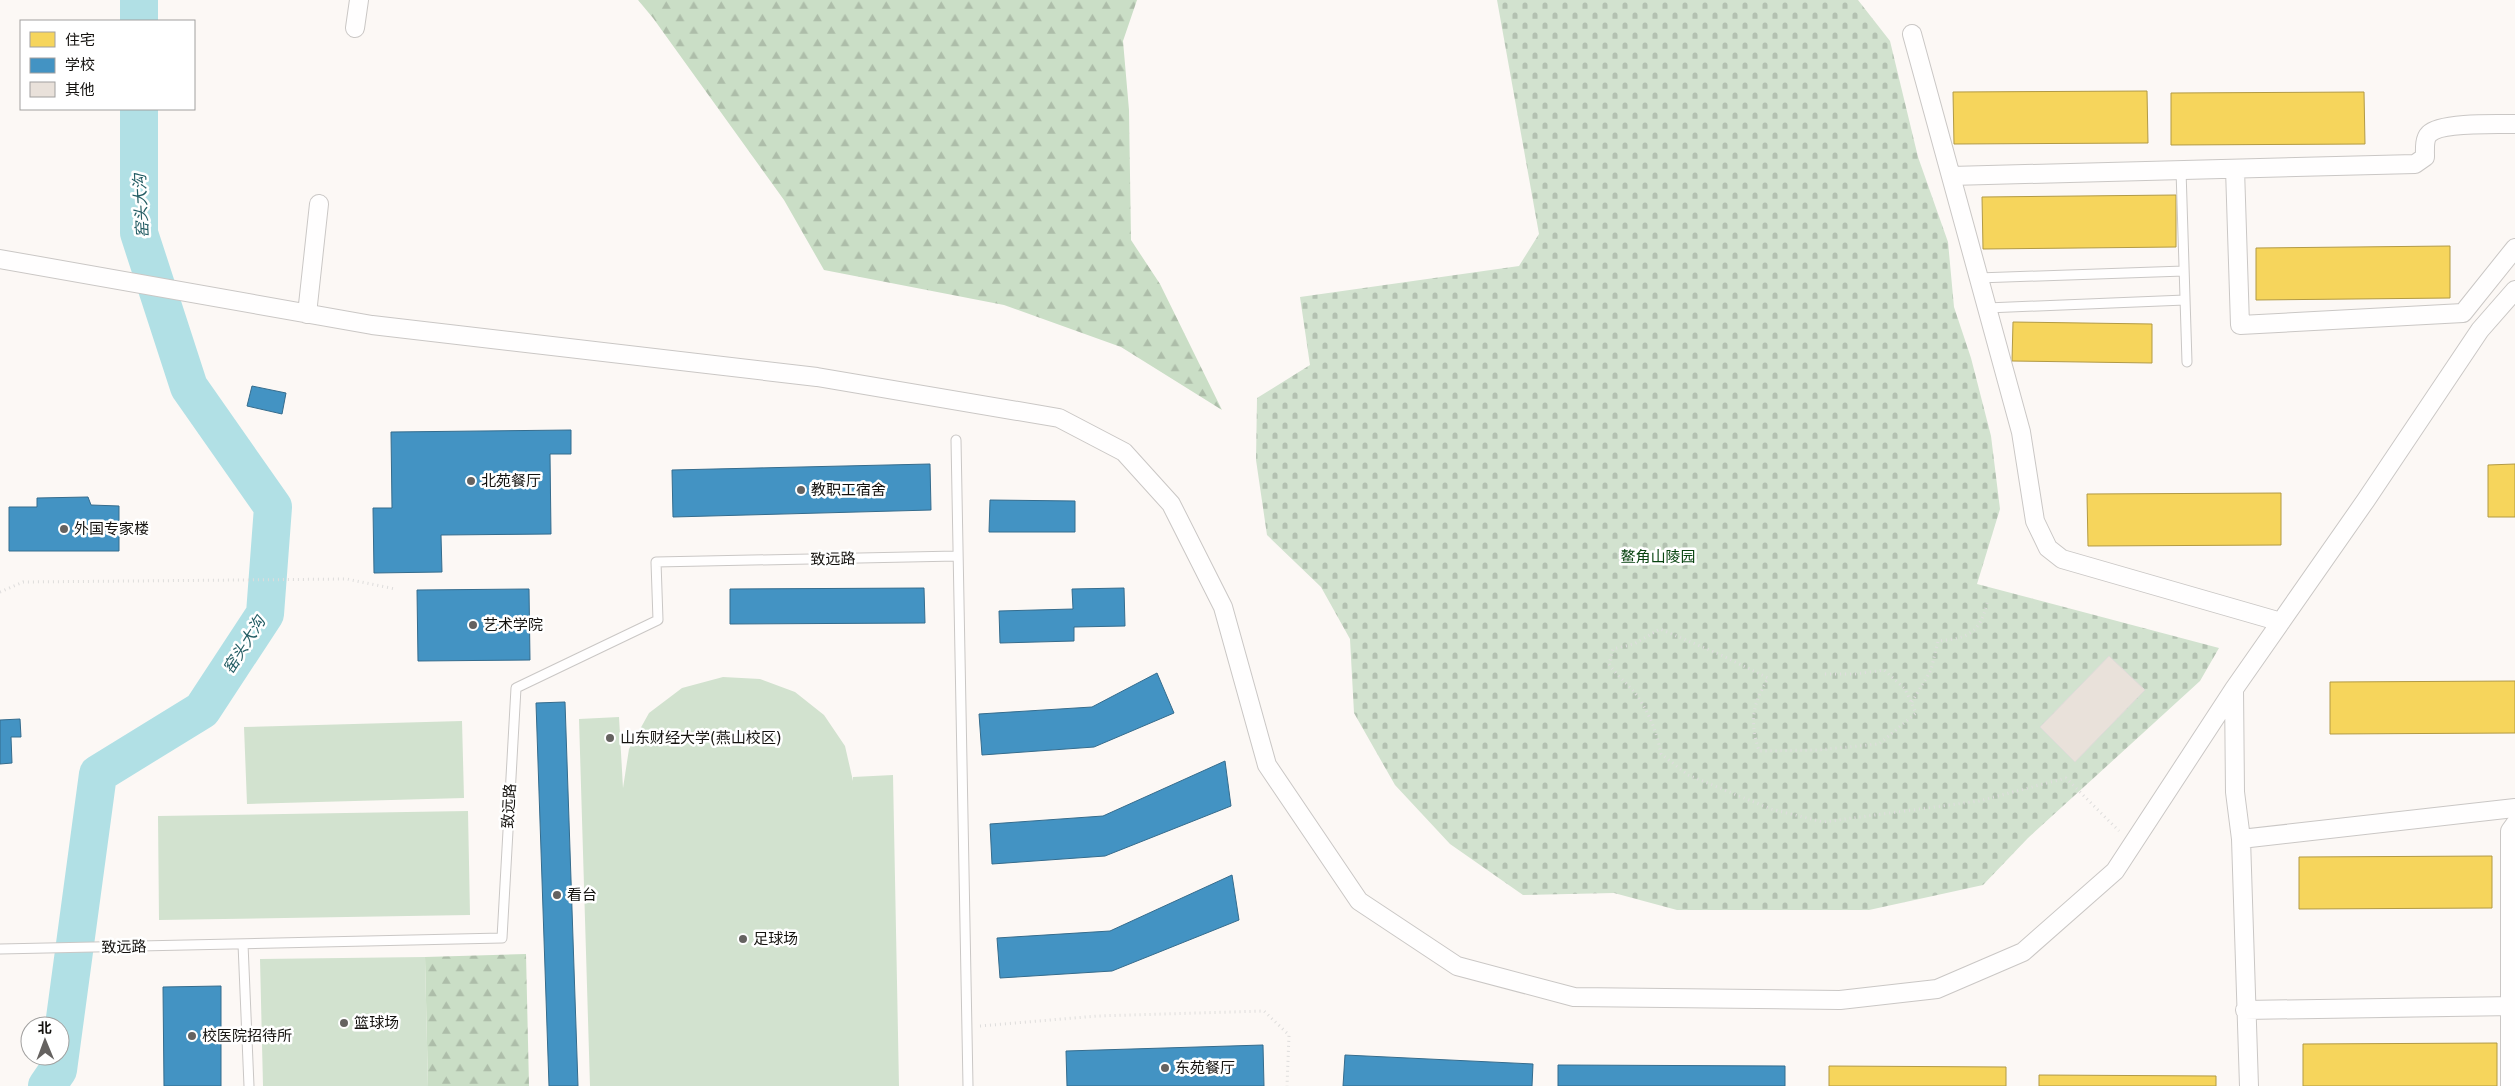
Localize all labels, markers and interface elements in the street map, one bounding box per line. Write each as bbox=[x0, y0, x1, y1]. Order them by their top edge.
legend bbox=[20, 20, 195, 110]
text: 住宅 bbox=[65, 31, 95, 49]
text: 学校 bbox=[65, 56, 95, 74]
text: 其他 bbox=[65, 81, 95, 99]
water label: 窑头大沟 bbox=[130, 172, 152, 238]
place label: 北苑餐厅 bbox=[481, 472, 541, 490]
marker: 北苑餐厅 bbox=[465, 475, 477, 487]
place label: 教职工宿舍 bbox=[811, 481, 886, 499]
marker: 教职工宿舍 bbox=[795, 484, 807, 496]
place label: 外国专家楼 bbox=[74, 520, 149, 538]
marker: 外国专家楼 bbox=[58, 523, 70, 535]
park label: 鳌角山陵园 bbox=[1620, 548, 1696, 566]
street label: 致远路 bbox=[810, 550, 856, 568]
water label: 窑头大沟 bbox=[219, 611, 270, 677]
place label: 艺术学院 bbox=[483, 616, 543, 634]
marker: 艺术学院 bbox=[467, 619, 479, 631]
place label: 山东财经大学(燕山校区) bbox=[620, 729, 782, 747]
marker: 山东财经大学(燕山校区) bbox=[604, 732, 616, 744]
street label: 致远路 bbox=[499, 783, 519, 829]
place label: 看台 bbox=[567, 886, 597, 904]
marker: 看台 bbox=[551, 889, 563, 901]
place label: 足球场 bbox=[753, 930, 798, 948]
marker: 足球场 bbox=[737, 933, 749, 945]
street label: 致远路 bbox=[101, 938, 147, 956]
place label: 篮球场 bbox=[354, 1014, 399, 1032]
north arrow bbox=[20, 1016, 70, 1066]
marker: 篮球场 bbox=[338, 1017, 350, 1029]
text: 北 bbox=[38, 1020, 52, 1036]
place label: 校医院招待所 bbox=[202, 1027, 292, 1045]
marker: 校医院招待所 bbox=[186, 1030, 198, 1042]
place label: 东苑餐厅 bbox=[1175, 1059, 1235, 1077]
marker: 东苑餐厅 bbox=[1159, 1062, 1171, 1074]

